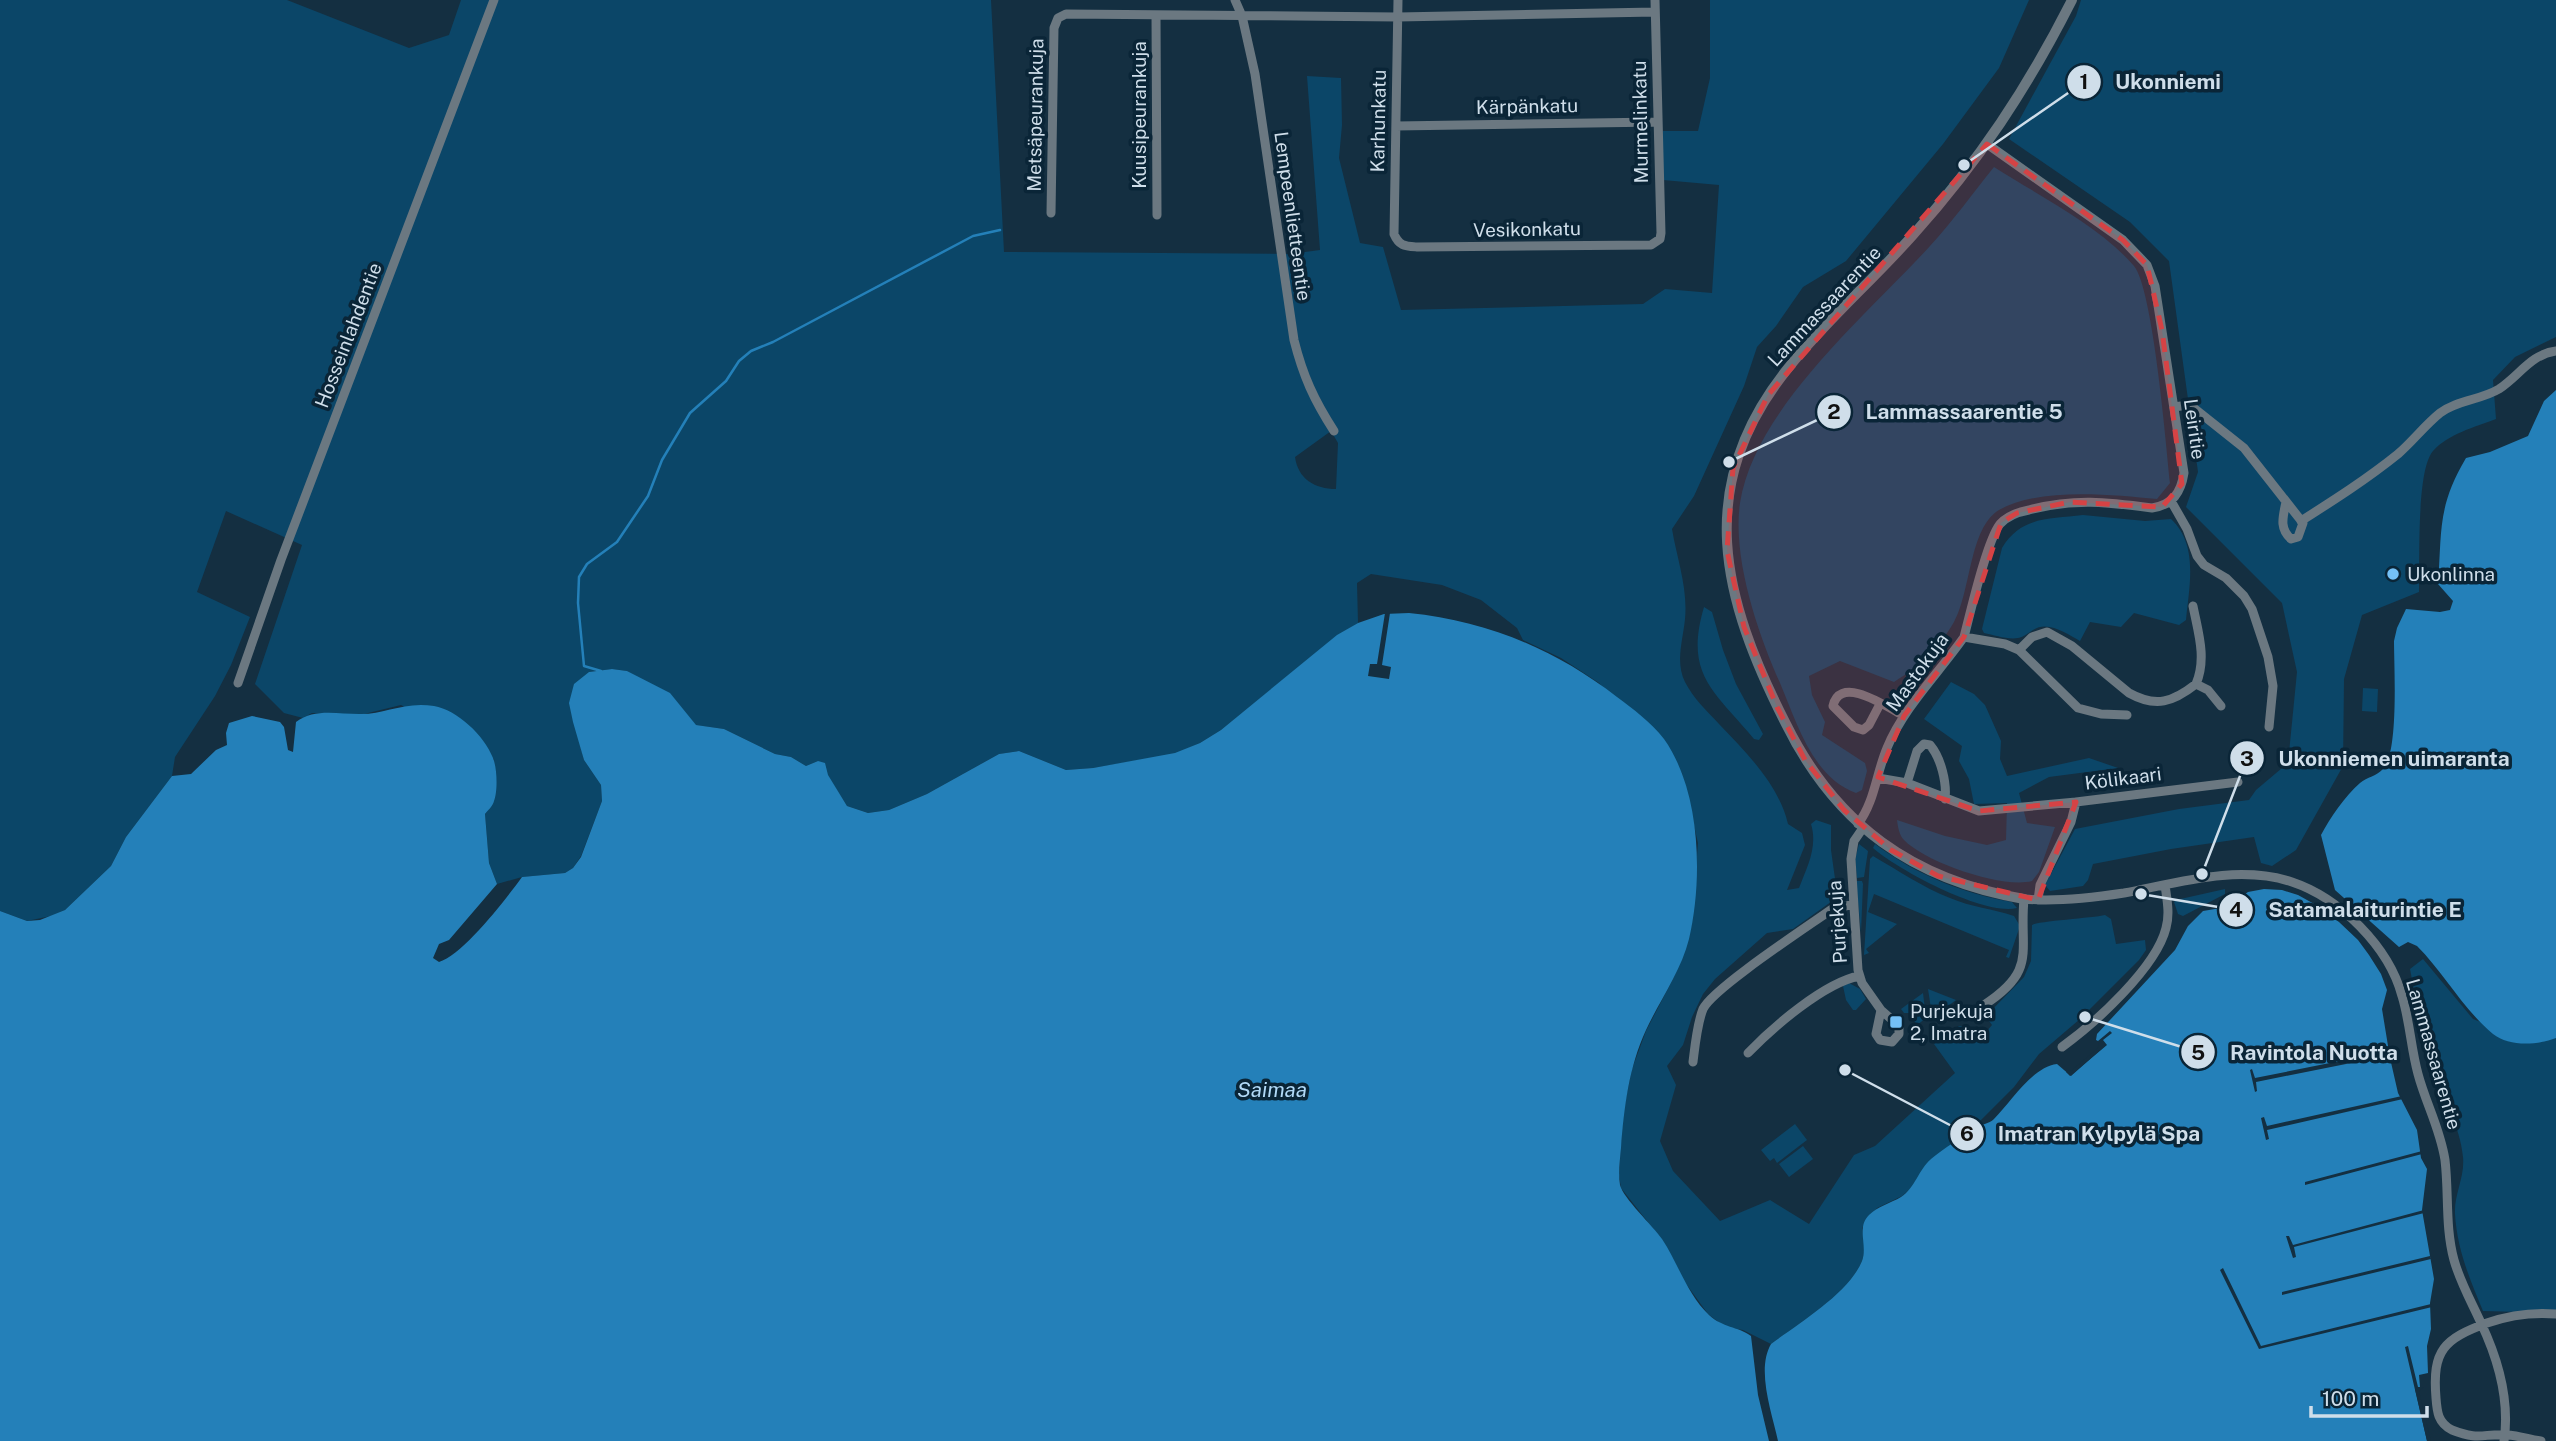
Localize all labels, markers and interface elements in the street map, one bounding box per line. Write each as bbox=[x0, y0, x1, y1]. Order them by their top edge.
street label: Metsäpeurankuja bbox=[1023, 38, 1047, 192]
street label: Kuusipeurankuja bbox=[1128, 41, 1150, 189]
street label: Murmelinkatu bbox=[1628, 60, 1652, 184]
callout: Ukonniemi bbox=[2066, 61, 2235, 103]
street label: Karhunkatu bbox=[1366, 69, 1390, 173]
text: 1 bbox=[2080, 69, 2089, 94]
text: Ukonniemi bbox=[2115, 69, 2221, 94]
street label: Kärpänkatu bbox=[1476, 94, 1578, 118]
street label: Lempeenlietteentie bbox=[1270, 130, 1316, 302]
street label: Vesikonkatu bbox=[1473, 217, 1581, 241]
street label: Lammassaarentie bbox=[1763, 241, 1885, 371]
street label: Hosseinlahdentie bbox=[310, 259, 386, 411]
callout: Lammassaarentie 5 bbox=[1817, 391, 2077, 433]
street label: Leiritie bbox=[2180, 397, 2210, 461]
text: 2 bbox=[1827, 399, 1841, 424]
text: Lammassaarentie 5 bbox=[1865, 399, 2063, 424]
place label: Ukonlinna bbox=[2407, 563, 2495, 585]
marker: Ukonlinna bbox=[2385, 566, 2401, 582]
street label: Mastokuja bbox=[1881, 629, 1953, 715]
callout: Ukonniemen uimaranta bbox=[2230, 737, 2524, 779]
text: 3 bbox=[2240, 746, 2254, 771]
text: Ukonniemen uimaranta bbox=[2278, 746, 2510, 771]
street label: Kölikaari bbox=[2083, 762, 2163, 794]
street label: Purjekuja bbox=[1823, 880, 1851, 964]
callout: Satamalaiturintie E bbox=[2219, 889, 2475, 931]
text: 4 bbox=[2229, 897, 2243, 922]
text: Satamalaiturintie E bbox=[2268, 897, 2462, 922]
street label: Lammassaarentie bbox=[2402, 976, 2466, 1132]
place label: Purjekuja 2, Imatra bbox=[1910, 1000, 1993, 1044]
marker: Purjekuja 2, Imatra bbox=[1888, 1014, 1904, 1030]
callout: Ravintola Nuotta bbox=[2181, 1031, 2412, 1073]
text: 5 bbox=[2191, 1040, 2205, 1065]
text: Ravintola Nuotta bbox=[2230, 1040, 2398, 1065]
water label: Saimaa bbox=[1237, 1077, 1307, 1102]
callout: Imatran Kylpylä Spa bbox=[1949, 1113, 2214, 1155]
text: 6 bbox=[1960, 1121, 1974, 1146]
text: Imatran Kylpylä Spa bbox=[1998, 1121, 2200, 1146]
scale bar bbox=[2311, 1374, 2426, 1418]
text: 100 m bbox=[2322, 1386, 2379, 1411]

